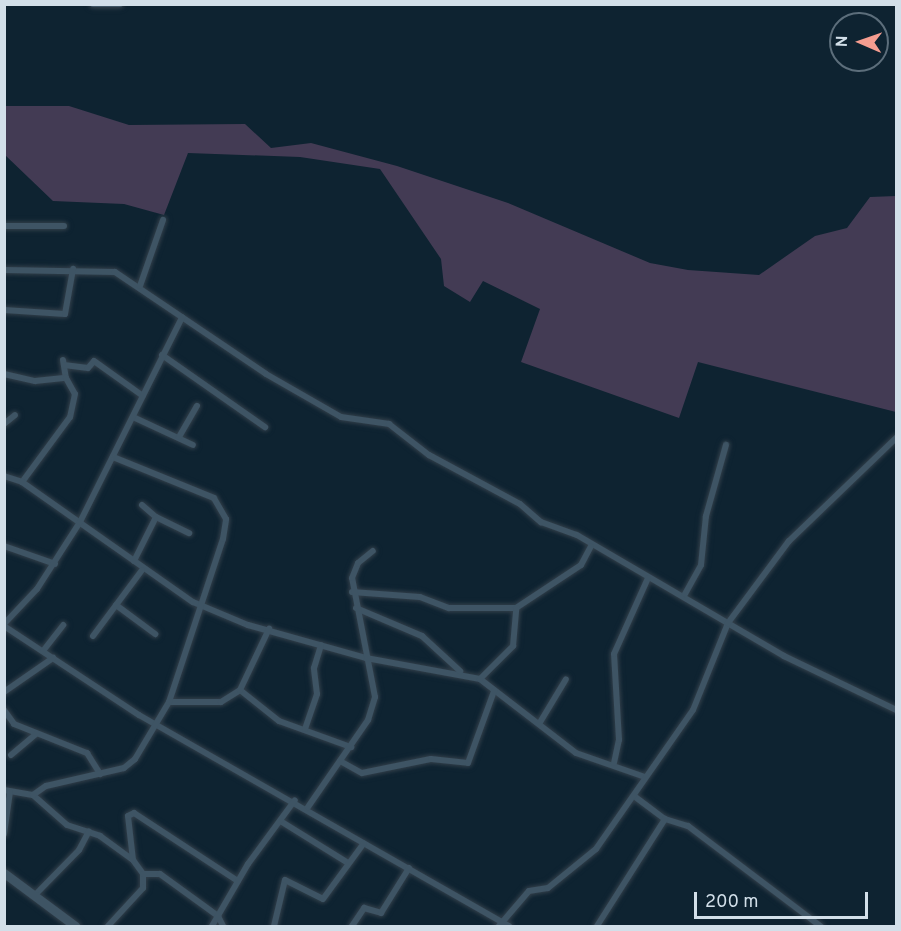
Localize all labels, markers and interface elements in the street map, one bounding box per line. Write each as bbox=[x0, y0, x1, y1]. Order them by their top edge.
north arrow bbox=[829, 12, 889, 72]
text: N bbox=[833, 35, 853, 48]
scale bar bbox=[697, 880, 871, 918]
text: 200 m bbox=[705, 891, 758, 914]

